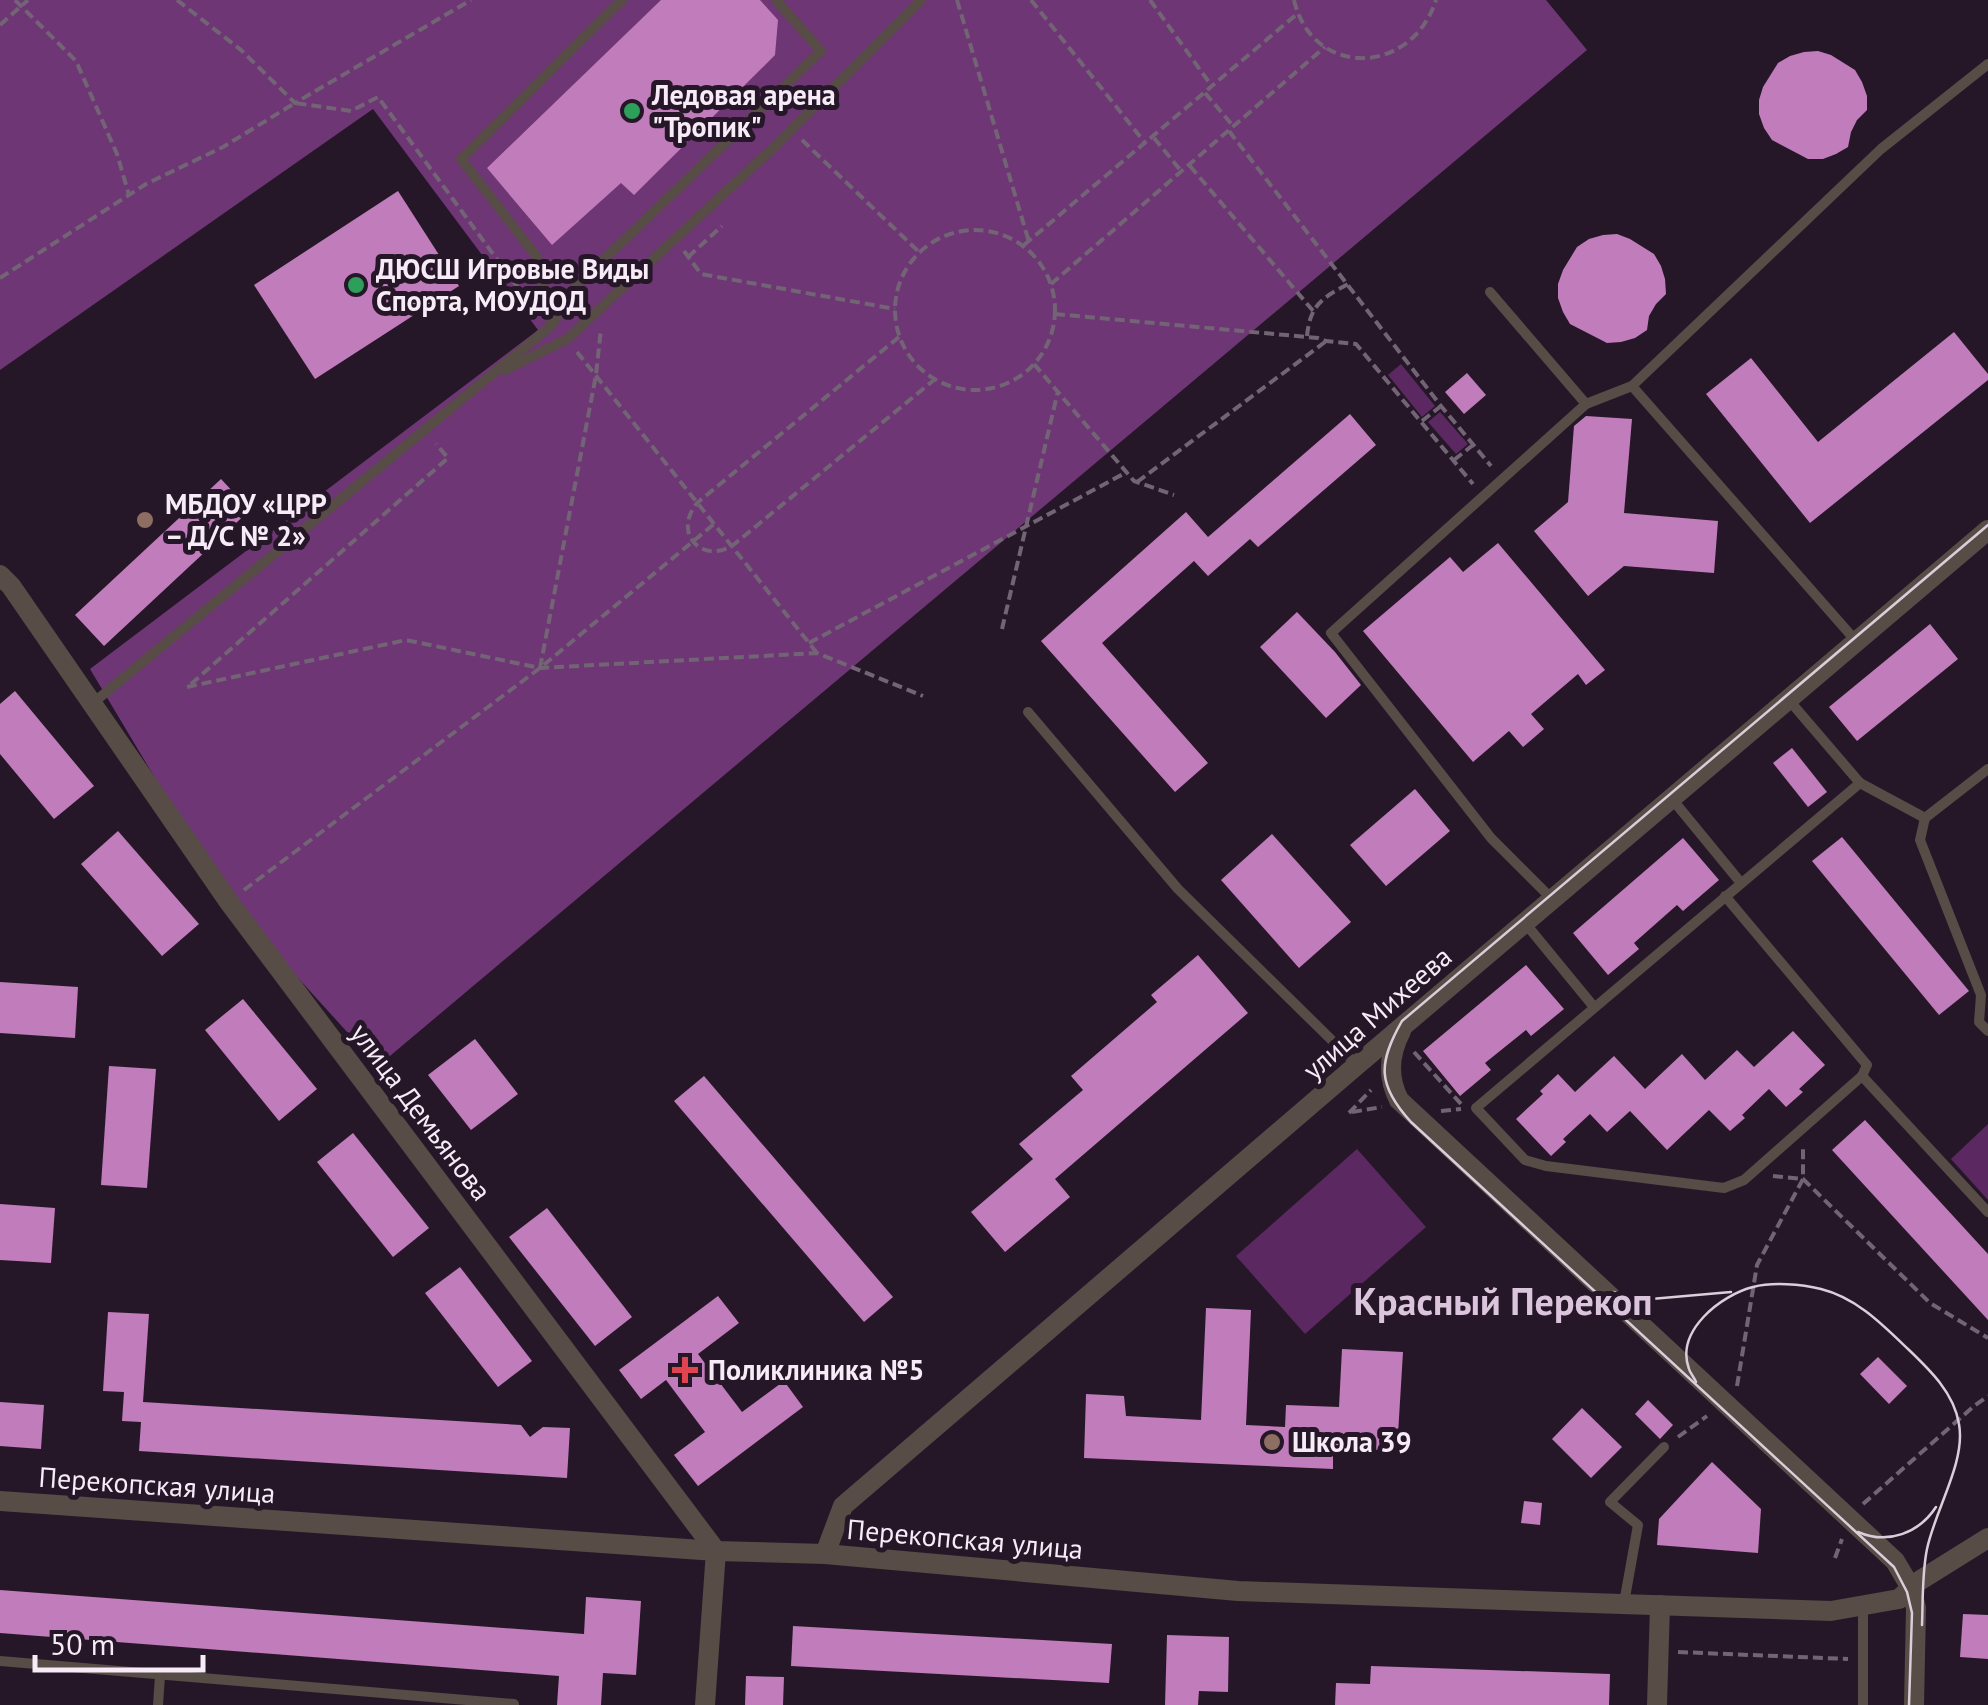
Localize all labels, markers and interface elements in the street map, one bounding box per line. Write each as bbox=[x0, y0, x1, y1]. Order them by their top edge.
place label: Ледовая арена "Тропик" bbox=[651, 76, 836, 145]
marker: Ледовая арена "Тропик" bbox=[621, 100, 643, 122]
place label: ДЮСШ Игровые Виды Спорта, МОУДОД bbox=[376, 250, 649, 319]
marker: ДЮСШ Игровые Виды Спорта, МОУДОД bbox=[345, 274, 367, 296]
place label: МБДОУ «ЦРР – Д/С № 2» bbox=[165, 485, 327, 554]
marker: МБДОУ «ЦРР – Д/С № 2» bbox=[134, 509, 156, 531]
street label: улица Михеева bbox=[1294, 938, 1459, 1088]
street label: улица Демьянова bbox=[343, 1016, 500, 1208]
district label: Красный Перекоп bbox=[1354, 1276, 1652, 1325]
place label: Поликлиника №5 bbox=[708, 1351, 924, 1388]
marker: Поликлиника №5 bbox=[672, 1357, 698, 1383]
place label: Школа 39 bbox=[1292, 1423, 1412, 1460]
marker: Школа 39 bbox=[1261, 1431, 1283, 1453]
street label: Перекопская улица bbox=[38, 1458, 277, 1511]
street label: Перекопская улица bbox=[845, 1510, 1085, 1567]
scale bar bbox=[35, 1610, 202, 1672]
text: 50 m bbox=[50, 1624, 115, 1663]

